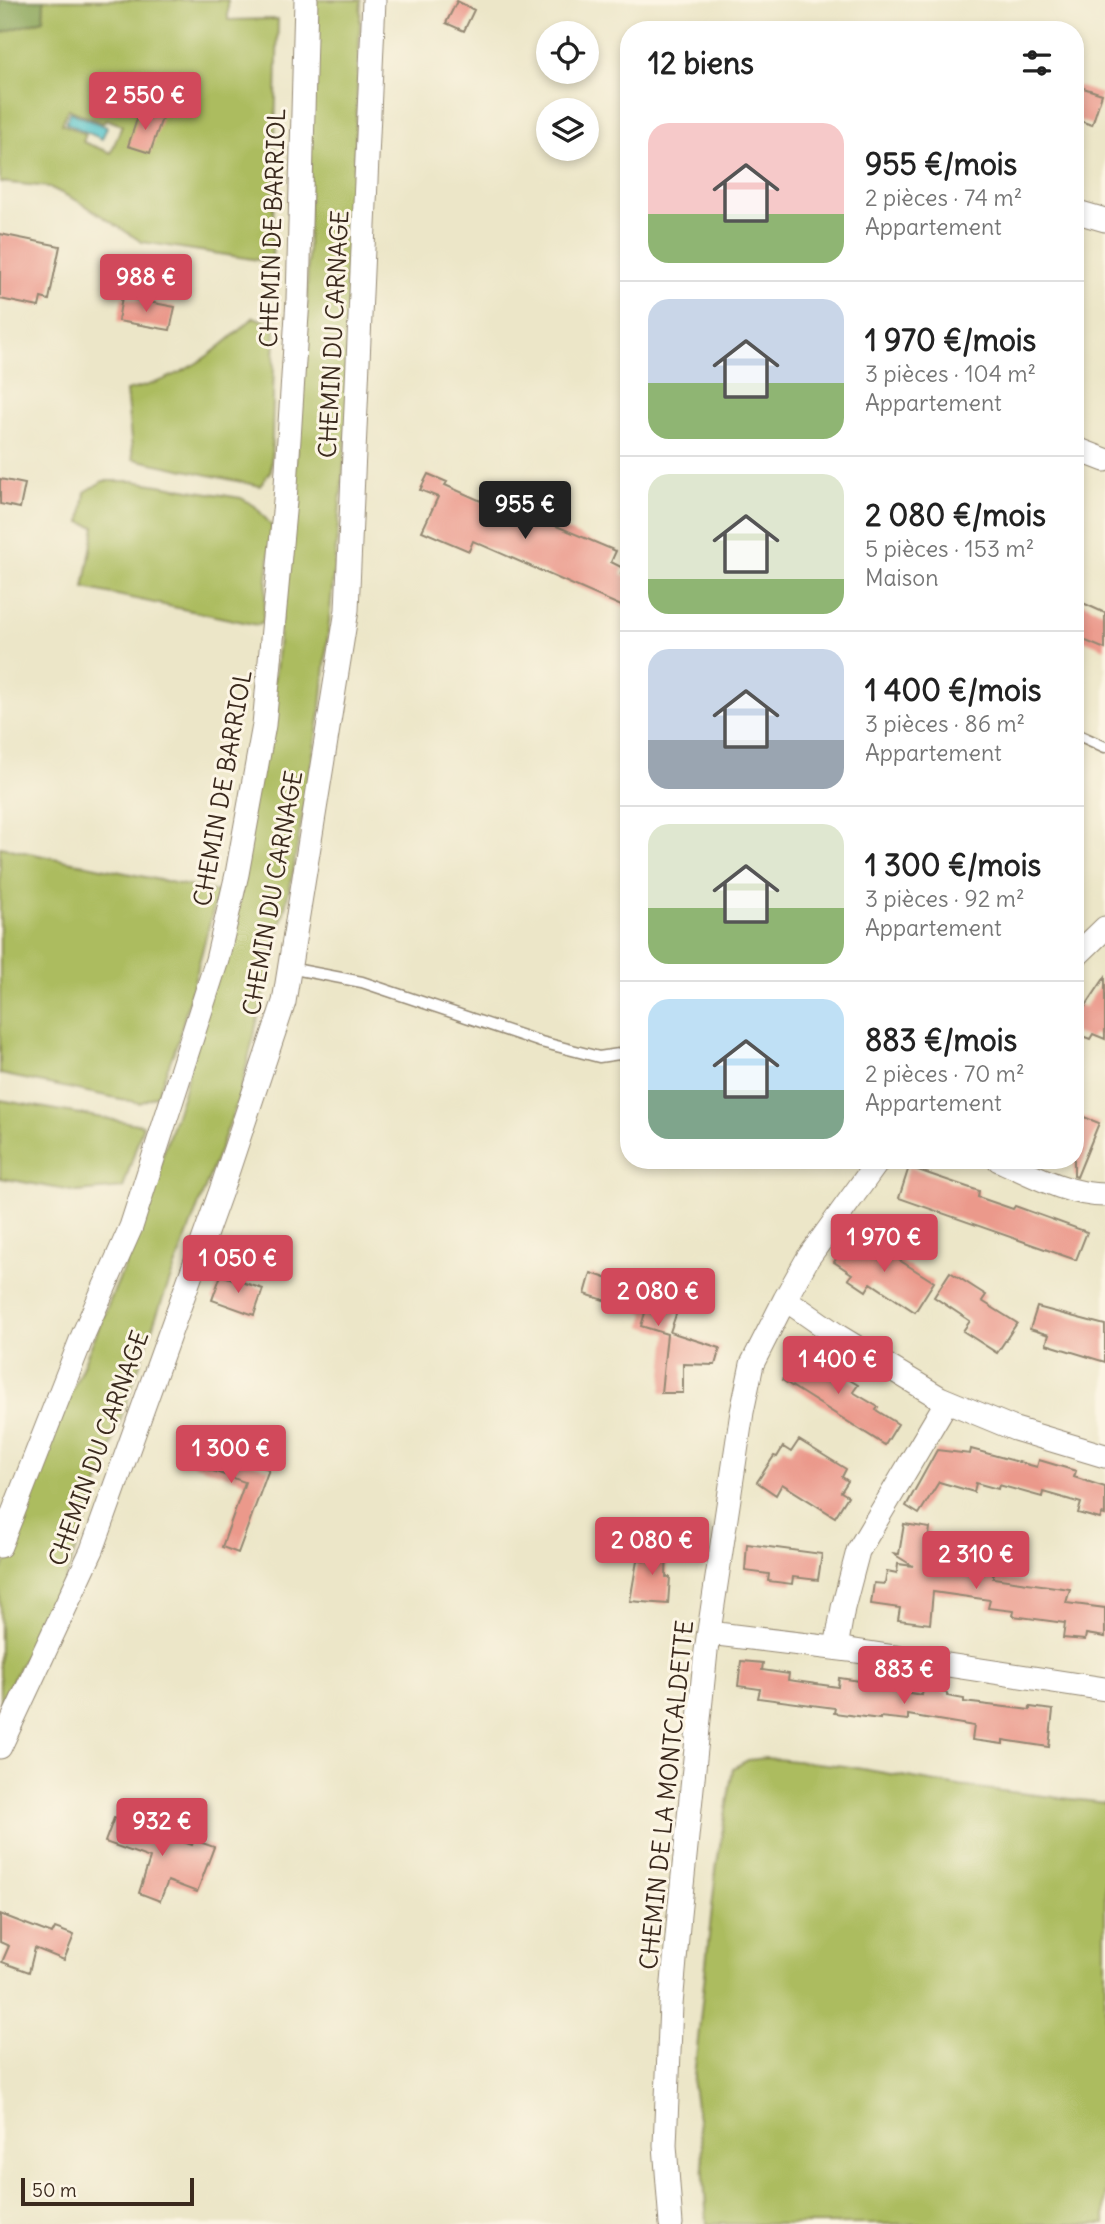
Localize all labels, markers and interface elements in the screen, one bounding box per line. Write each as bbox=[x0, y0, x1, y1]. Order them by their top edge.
map controls bbox=[536, 21, 599, 161]
button: locate bbox=[536, 21, 599, 84]
text: 12 biens bbox=[648, 44, 754, 82]
icon: filters bbox=[1018, 44, 1056, 82]
pin: 2 550 € bbox=[80, 72, 210, 132]
text: 2 550 € bbox=[105, 80, 185, 109]
button: layers bbox=[536, 98, 599, 161]
street label: CHEMIN DE BARRIOL bbox=[253, 108, 291, 348]
text: 955 €/mois bbox=[865, 145, 1017, 183]
icon: home bbox=[704, 151, 788, 235]
text: 2 pièces · 74 m² bbox=[865, 183, 1022, 212]
street label: CHEMIN DU CARNAGE bbox=[312, 209, 354, 459]
text: Appartement bbox=[865, 212, 1002, 241]
pin: 988 € bbox=[97, 254, 195, 314]
text: 988 € bbox=[116, 262, 176, 291]
text: 1 970 €/mois bbox=[865, 321, 1036, 359]
icon: home bbox=[704, 327, 788, 411]
text: 3 pièces · 104 m² bbox=[865, 359, 1036, 388]
text: Appartement bbox=[865, 388, 1002, 417]
pin: 955 € bbox=[476, 482, 574, 541]
text: 955 € bbox=[495, 489, 555, 518]
text: 2 080 €/mois bbox=[865, 496, 1046, 534]
icon: home bbox=[704, 502, 788, 586]
text: 5 pièces · 153 m² bbox=[865, 534, 1034, 563]
text: Maison bbox=[865, 563, 939, 592]
street label: CHEMIN DE BARRIOL bbox=[186, 668, 258, 908]
text: 1 400 €/mois bbox=[865, 671, 1041, 709]
icon: home bbox=[704, 677, 788, 761]
text: 3 pièces · 86 m² bbox=[865, 709, 1025, 738]
text: Appartement bbox=[865, 738, 1002, 767]
street label: CHEMIN DU CARNAGE bbox=[236, 768, 308, 1018]
text: 1 300 €/mois bbox=[865, 846, 1041, 884]
icon: home bbox=[704, 852, 788, 936]
text: 3 pièces · 92 m² bbox=[865, 884, 1024, 913]
text: Appartement bbox=[865, 913, 1002, 942]
text: 883 €/mois bbox=[865, 1021, 1017, 1059]
icon: home bbox=[704, 1027, 788, 1111]
text: 2 pièces · 70 m² bbox=[865, 1059, 1025, 1088]
text: Appartement bbox=[865, 1088, 1002, 1117]
pin: 1 970 € bbox=[819, 1214, 949, 1274]
text: 1 970 € bbox=[847, 1222, 921, 1251]
pin: 1 050 € bbox=[173, 1236, 303, 1295]
text: 1 050 € bbox=[199, 1243, 277, 1272]
pin: 2 080 € bbox=[593, 1268, 723, 1328]
text: 2 080 € bbox=[617, 1276, 699, 1305]
street label: CHEMIN DU CARNAGE bbox=[41, 1326, 155, 1570]
pin: 1 400 € bbox=[773, 1336, 903, 1396]
text: 1 400 € bbox=[799, 1344, 877, 1373]
pin: 1 300 € bbox=[166, 1426, 296, 1485]
text: 1 300 € bbox=[192, 1433, 270, 1462]
pin: 2 080 € bbox=[587, 1518, 717, 1577]
text: 2 080 € bbox=[611, 1525, 693, 1554]
pin: 2 310 € bbox=[911, 1532, 1041, 1591]
text: 2 310 € bbox=[938, 1539, 1014, 1568]
street label: CHEMIN DE LA MONTCALDETTE bbox=[633, 1619, 699, 1971]
pin: 883 € bbox=[855, 1646, 953, 1706]
text: 883 € bbox=[874, 1654, 934, 1683]
pin: 932 € bbox=[113, 1798, 211, 1858]
text: 932 € bbox=[132, 1806, 192, 1835]
scale bar bbox=[21, 2175, 194, 2207]
text: 50 m bbox=[32, 2178, 77, 2202]

